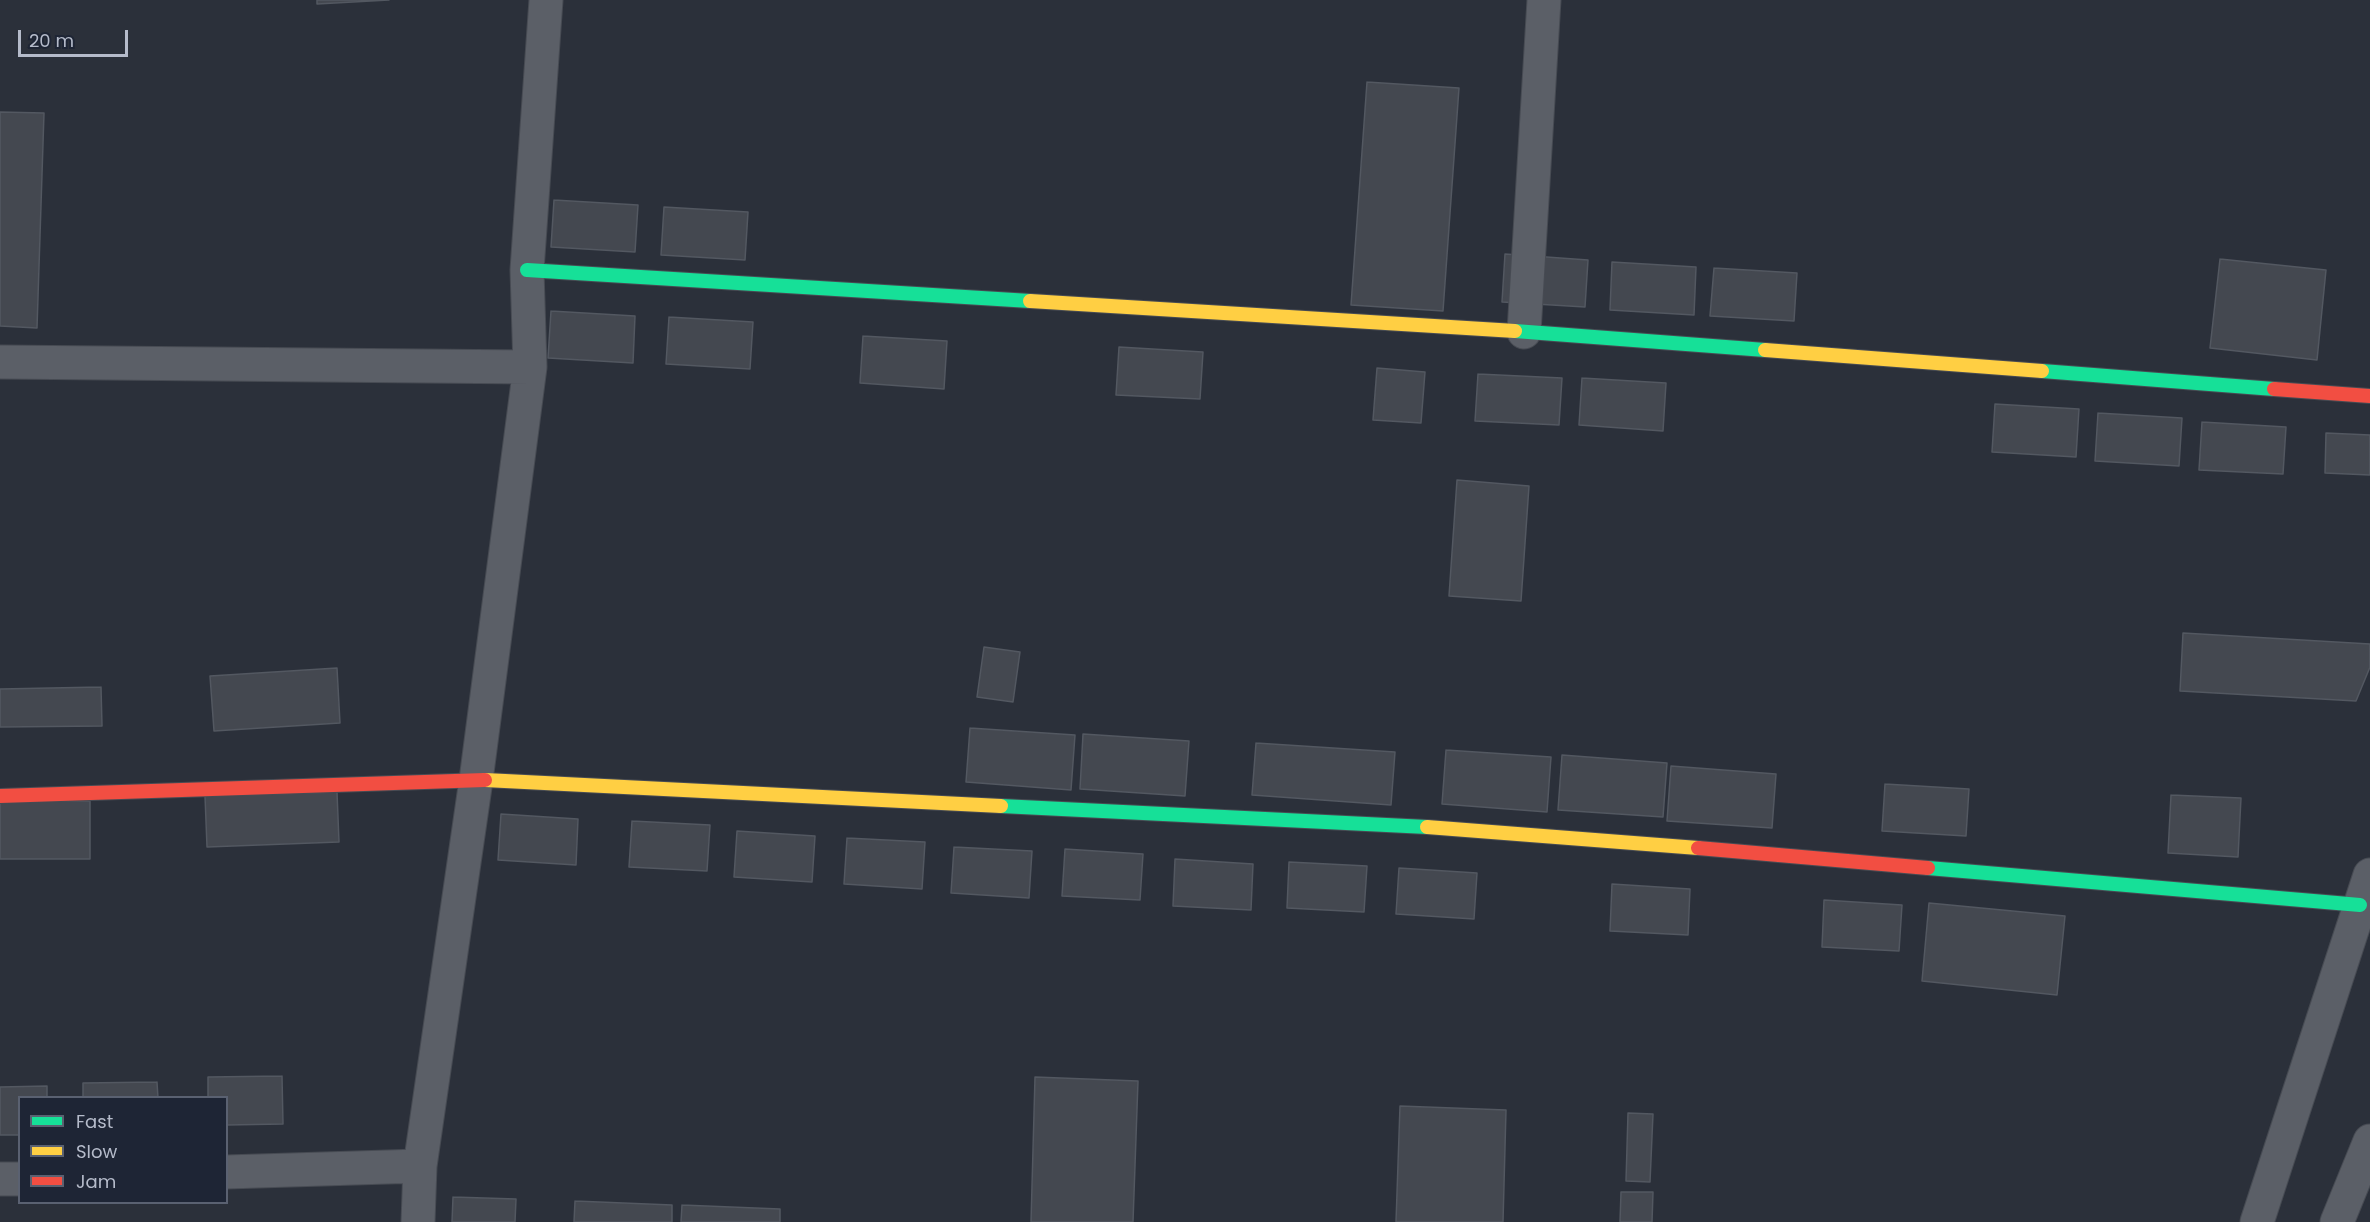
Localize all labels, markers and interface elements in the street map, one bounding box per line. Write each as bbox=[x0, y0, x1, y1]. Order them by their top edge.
scale bar bbox=[21, 18, 130, 56]
text: 20 m bbox=[29, 28, 74, 53]
legend bbox=[18, 1096, 228, 1204]
text: Fast bbox=[76, 1109, 113, 1134]
text: Slow bbox=[76, 1139, 117, 1164]
text: Jam bbox=[76, 1169, 116, 1194]

